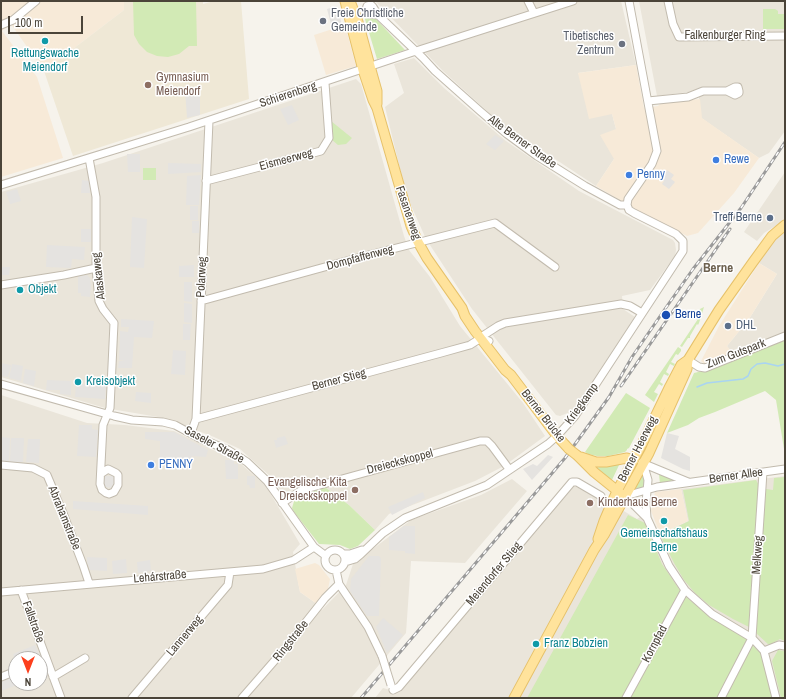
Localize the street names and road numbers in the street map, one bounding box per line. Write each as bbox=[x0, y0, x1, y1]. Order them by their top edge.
street label: Falkenburger Ring bbox=[684, 29, 766, 43]
street label: Schierenberg bbox=[258, 79, 318, 111]
street label: Alte Berner Straße bbox=[485, 112, 559, 172]
street label: Eismeerweg bbox=[258, 146, 314, 174]
street label: Fasanenweg bbox=[392, 184, 424, 242]
street label: Dompfaffenweg bbox=[325, 242, 395, 274]
street label: Alaskaweg bbox=[89, 252, 109, 300]
street label: Polarweg bbox=[194, 256, 210, 298]
street label: Zum Gutspark bbox=[704, 336, 768, 372]
street label: Berner Stieg bbox=[310, 366, 368, 394]
street label: Kriegkamp bbox=[562, 381, 602, 427]
street label: Berner Brücke bbox=[518, 387, 568, 445]
street label: Berner Heerweg bbox=[615, 414, 661, 484]
street label: Saseler Straße bbox=[182, 423, 246, 467]
street label: Dreieckskoppel bbox=[365, 446, 435, 478]
street label: Berner Allee bbox=[708, 465, 764, 487]
street label: Abrahamstraße bbox=[45, 484, 83, 552]
street label: Melkweg bbox=[749, 535, 767, 575]
street label: Meiendorfer Stieg bbox=[463, 539, 525, 609]
street label: Lehárstraße bbox=[133, 568, 187, 586]
street label: Fallstraße bbox=[19, 599, 47, 645]
street label: Lannerweg bbox=[164, 613, 206, 659]
street label: Ringstraße bbox=[270, 618, 312, 664]
street label: Kornpfad bbox=[639, 623, 671, 665]

